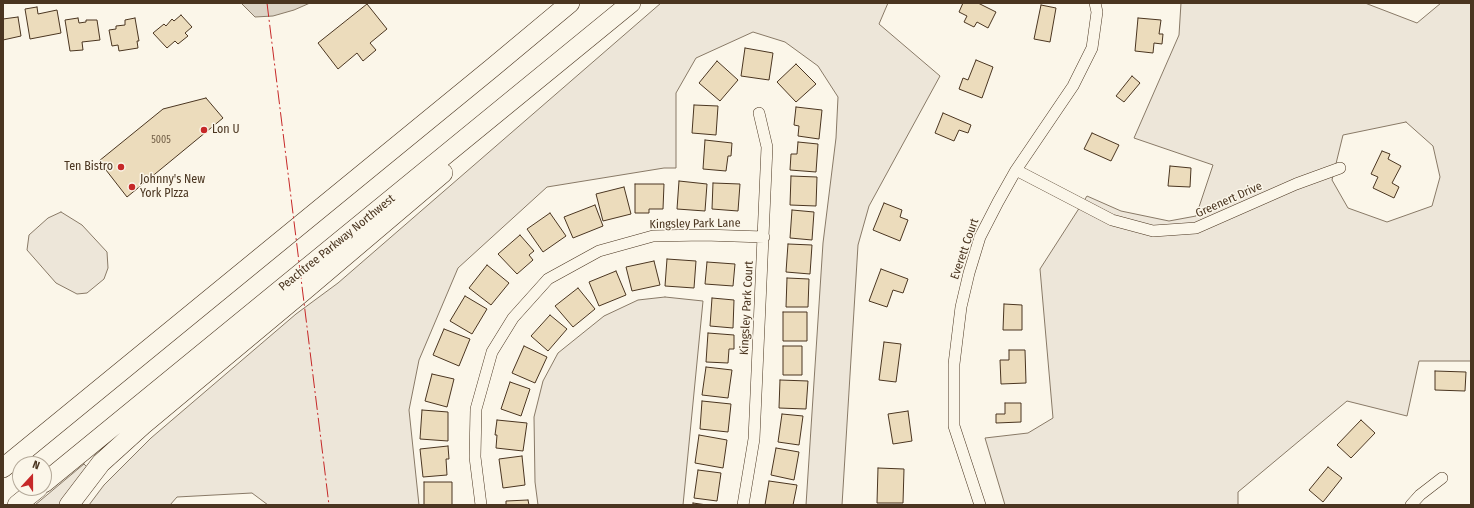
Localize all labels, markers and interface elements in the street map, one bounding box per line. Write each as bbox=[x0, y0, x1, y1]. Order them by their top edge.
place label: Lon U bbox=[212, 123, 240, 137]
marker: Lon U bbox=[199, 125, 209, 135]
house number: 5005 bbox=[151, 134, 171, 146]
place label: Ten Bistro bbox=[64, 160, 113, 174]
marker: Ten Bistro bbox=[116, 162, 126, 172]
place label: Johnny's New York PIzza bbox=[140, 173, 205, 201]
street label: Greenert Drive bbox=[1194, 179, 1264, 221]
marker: Johnny's New York PIzza bbox=[127, 182, 137, 192]
street label: Peachtree Parkway Northwest bbox=[276, 192, 398, 294]
street label: Kingsley Park Lane bbox=[649, 216, 741, 232]
street label: Everett Court bbox=[948, 217, 982, 281]
street label: Kingsley Park Court bbox=[737, 261, 757, 355]
north arrow bbox=[12, 456, 52, 496]
text: N bbox=[31, 458, 42, 473]

